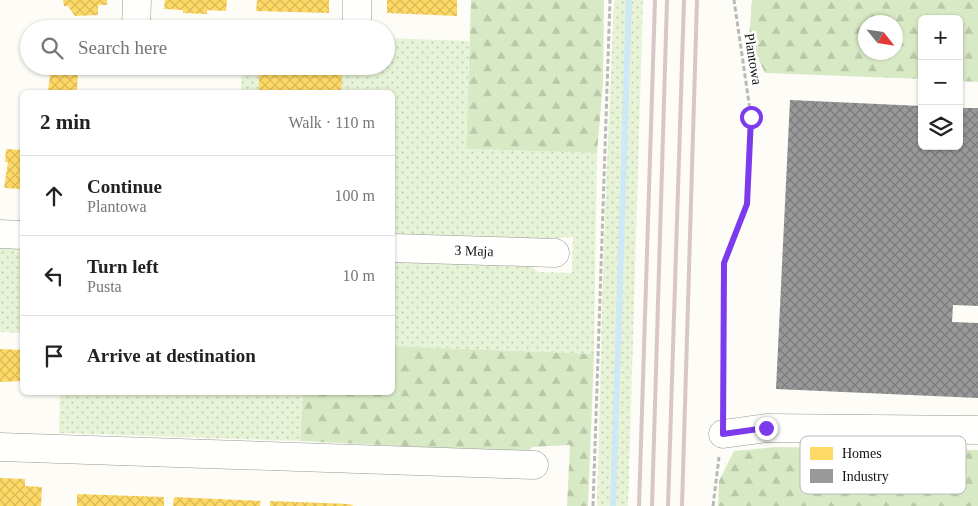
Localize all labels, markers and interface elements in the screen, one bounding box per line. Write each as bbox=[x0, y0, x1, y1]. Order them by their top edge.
north arrow bbox=[858, 15, 903, 60]
map controls bbox=[918, 15, 963, 150]
button: + bbox=[918, 15, 963, 60]
search box bbox=[20, 20, 395, 75]
street label: Plantowa bbox=[742, 32, 765, 87]
icon: search bbox=[38, 34, 66, 62]
text: Search here bbox=[78, 37, 167, 58]
button: − bbox=[918, 60, 963, 105]
button: layers bbox=[918, 105, 963, 150]
route start bbox=[740, 106, 763, 129]
text: 2 min bbox=[40, 110, 91, 134]
text: Walk · 110 m bbox=[288, 114, 375, 131]
text: Continue bbox=[87, 176, 162, 197]
icon: ahead bbox=[40, 182, 68, 210]
text: 100 m bbox=[335, 187, 375, 204]
text: Plantowa bbox=[87, 198, 147, 215]
street label: 3 Maja bbox=[454, 243, 495, 259]
text: Turn left bbox=[87, 256, 159, 277]
icon: left bbox=[40, 262, 68, 290]
text: 10 m bbox=[343, 267, 375, 284]
text: Pusta bbox=[87, 278, 122, 295]
icon: arrive bbox=[40, 342, 68, 370]
text: Arrive at destination bbox=[87, 345, 256, 366]
route end bbox=[755, 417, 778, 440]
legend bbox=[800, 436, 966, 494]
text: Homes bbox=[842, 446, 882, 461]
text: Industry bbox=[842, 469, 889, 484]

